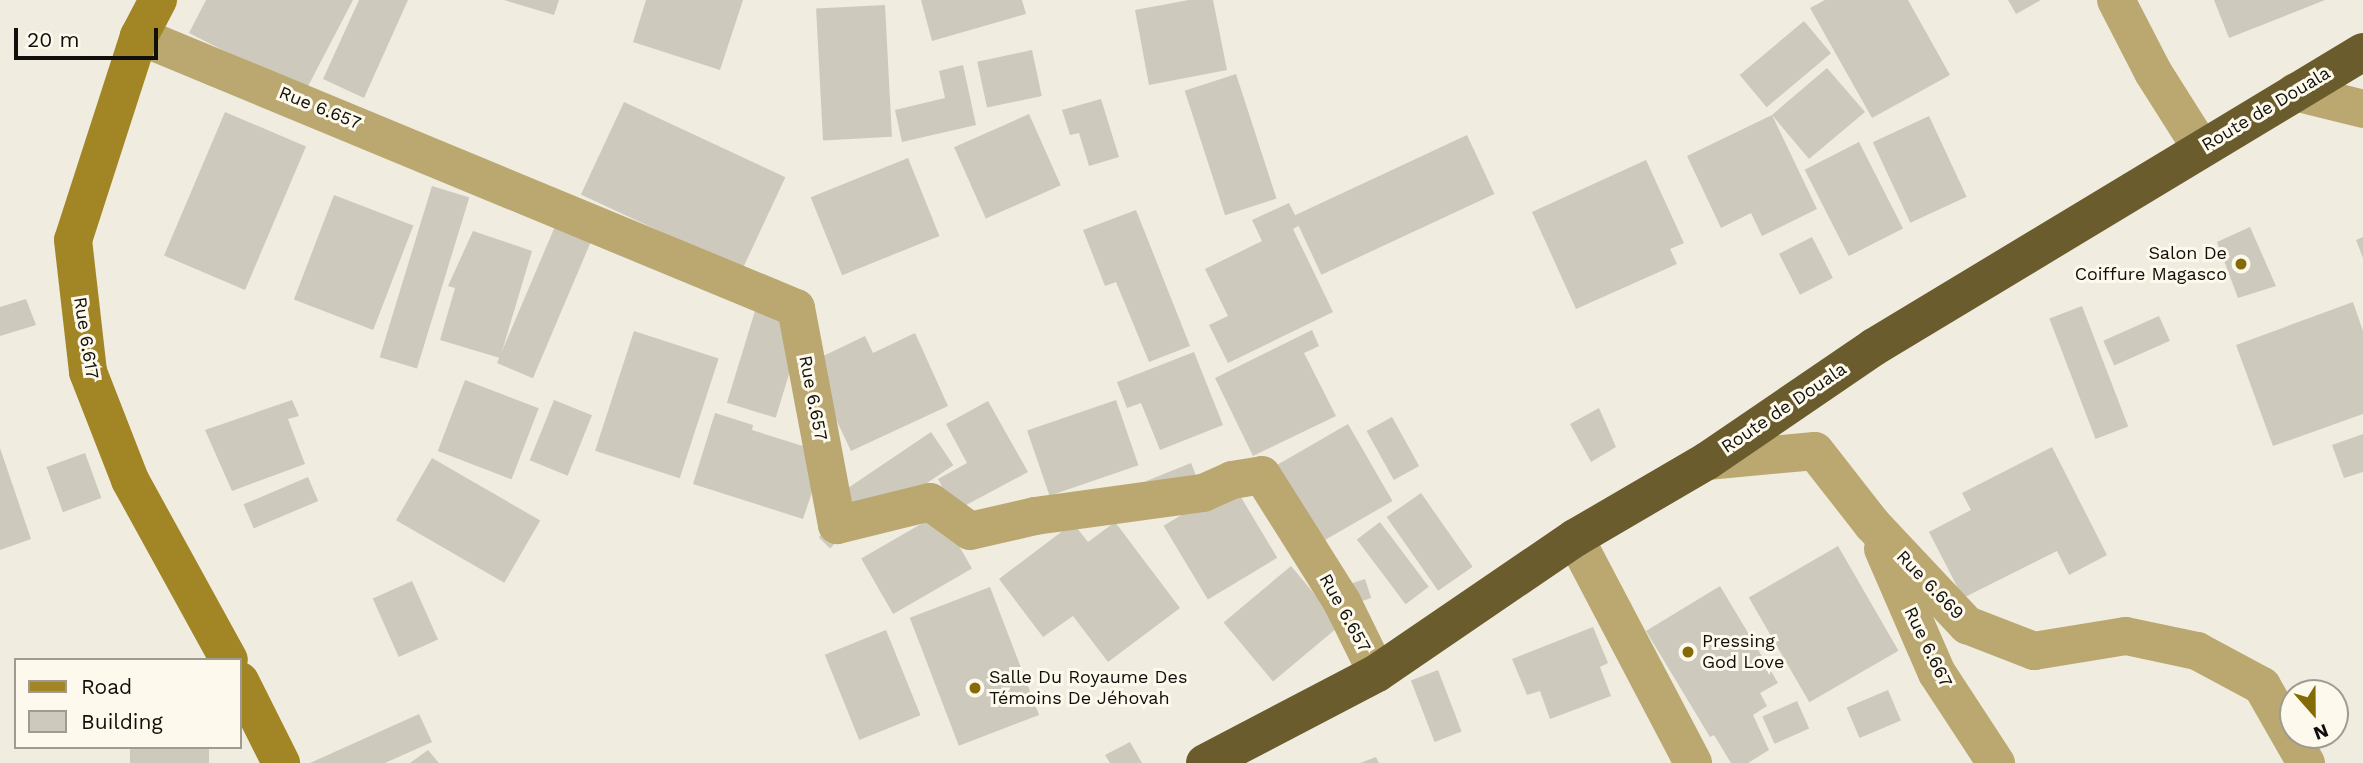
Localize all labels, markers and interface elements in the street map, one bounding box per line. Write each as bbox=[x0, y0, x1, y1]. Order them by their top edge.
scale bar bbox=[18, 14, 161, 58]
text: 20 m bbox=[27, 27, 79, 52]
street label: Route de Douala bbox=[2198, 62, 2334, 156]
street label: Rue 6.657 bbox=[276, 82, 364, 134]
place label: Salon De Coiffure Magasco bbox=[2075, 243, 2227, 286]
marker: Salon De Coiffure Magasco bbox=[2233, 256, 2249, 272]
street label: Rue 6.617 bbox=[69, 295, 103, 381]
street label: Rue 6.657 bbox=[794, 354, 832, 442]
street label: Route de Douala bbox=[1717, 358, 1851, 458]
street label: Rue 6.669 bbox=[1892, 546, 1968, 624]
street label: Rue 6.657 bbox=[1315, 570, 1375, 656]
street label: Rue 6.667 bbox=[1899, 603, 1957, 691]
place label: Pressing God Love bbox=[1702, 631, 1784, 674]
marker: Pressing God Love bbox=[1680, 644, 1696, 660]
legend bbox=[14, 658, 242, 749]
place label: Salle Du Royaume Des Témoins De Jéhovah bbox=[989, 667, 1187, 710]
text: Road bbox=[81, 674, 132, 699]
north arrow bbox=[2279, 679, 2349, 749]
marker: Salle Du Royaume Des Témoins De Jéhovah bbox=[967, 680, 983, 696]
text: Building bbox=[81, 709, 163, 734]
text: N bbox=[2310, 719, 2332, 745]

